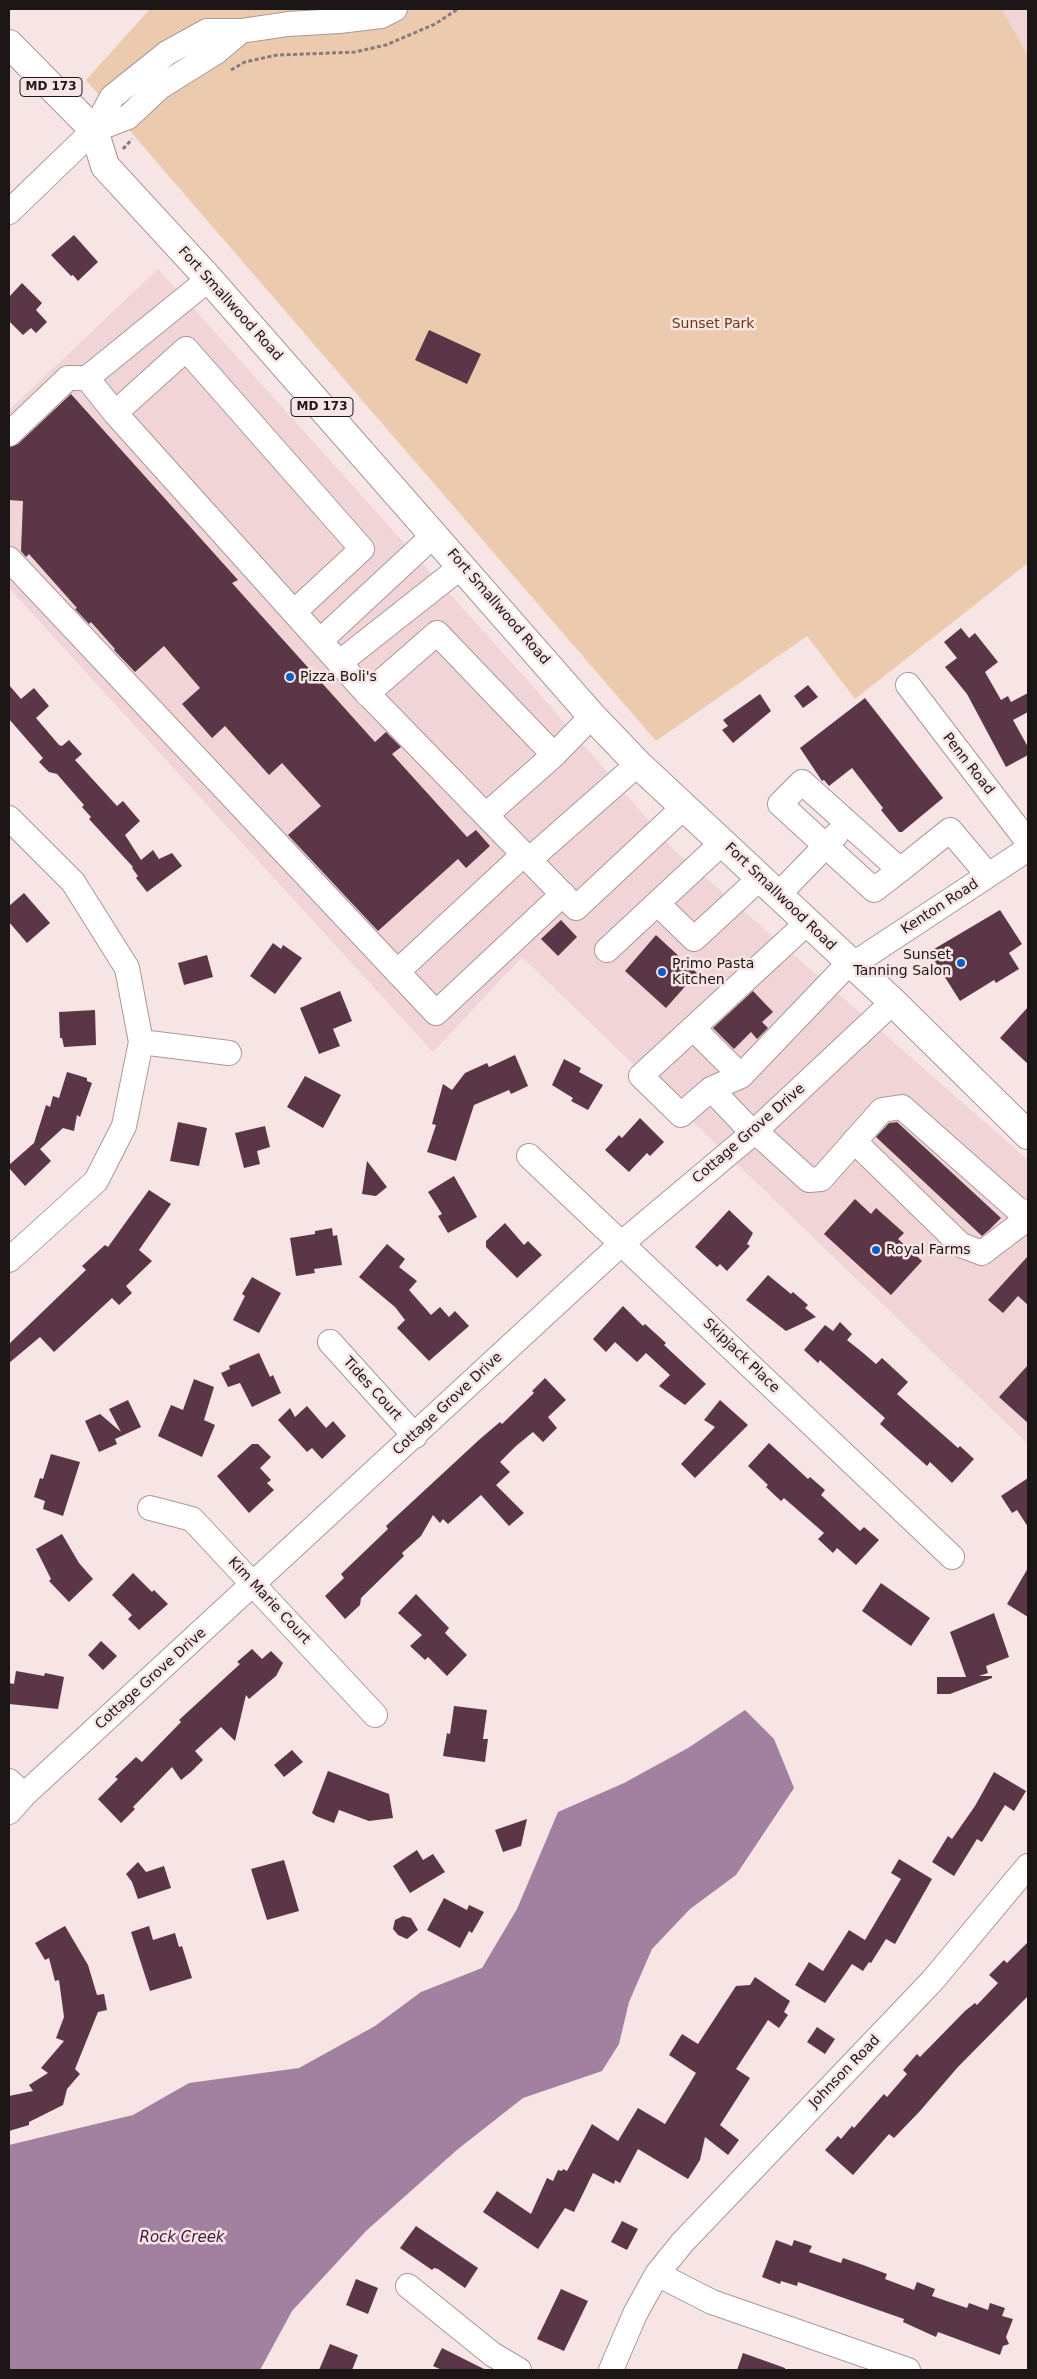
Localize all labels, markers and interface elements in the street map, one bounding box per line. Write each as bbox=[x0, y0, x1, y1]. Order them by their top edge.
road number: MD 173 bbox=[20, 77, 82, 96]
street label: Fort Smallwood Road bbox=[174, 243, 286, 365]
park label: Sunset Park bbox=[672, 316, 754, 332]
road number: MD 173 bbox=[291, 398, 353, 417]
street label: Fort Smallwood Road bbox=[443, 546, 553, 668]
place label: Pizza Boli's bbox=[300, 669, 377, 685]
marker: Pizza Boli's bbox=[284, 671, 296, 683]
street label: Penn Road bbox=[939, 730, 997, 798]
street label: Fort Smallwood Road bbox=[721, 840, 839, 954]
street label: Kenton Road bbox=[898, 876, 982, 938]
place label: Sunset Tanning Salon bbox=[854, 947, 951, 980]
place label: Primo Pasta Kitchen bbox=[672, 956, 754, 989]
marker: Sunset Tanning Salon bbox=[955, 957, 967, 969]
marker: Primo Pasta Kitchen bbox=[656, 966, 668, 978]
street label: Cottage Grove Drive bbox=[689, 1081, 809, 1187]
place label: Royal Farms bbox=[886, 1242, 971, 1258]
marker: Royal Farms bbox=[870, 1244, 882, 1256]
street label: Skipjack Place bbox=[699, 1315, 783, 1397]
street label: Cottage Grove Drive bbox=[390, 1349, 506, 1459]
street label: Tides Court bbox=[339, 1354, 405, 1424]
street label: Kim Marie Court bbox=[224, 1554, 314, 1648]
street label: Cottage Grove Drive bbox=[92, 1625, 210, 1733]
street label: Johnson Road bbox=[806, 2032, 884, 2112]
water label: Rock Creek bbox=[139, 2229, 225, 2247]

